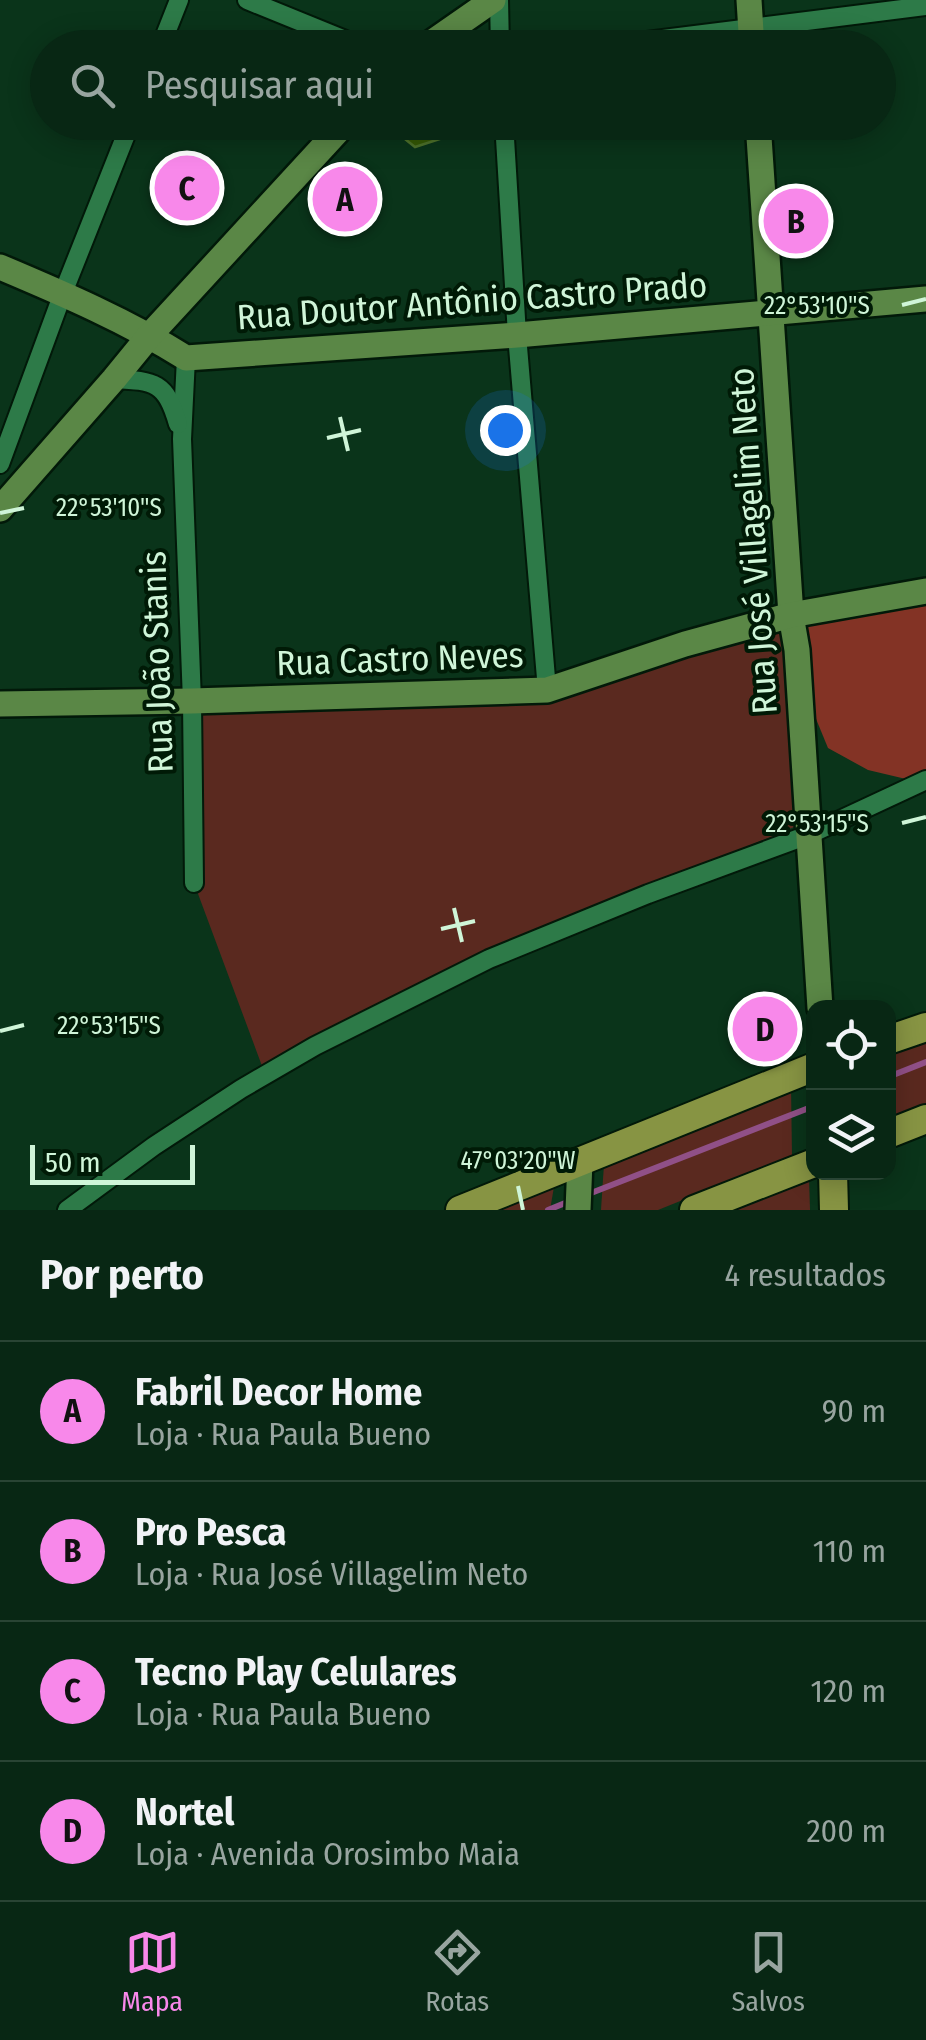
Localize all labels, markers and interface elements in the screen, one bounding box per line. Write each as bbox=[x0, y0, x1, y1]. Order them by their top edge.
search box bbox=[30, 30, 896, 140]
icon: search bbox=[65, 58, 120, 113]
text: Pesquisar aqui bbox=[145, 62, 374, 108]
pin: C bbox=[154, 150, 220, 226]
pin: A bbox=[312, 162, 378, 236]
pin: B bbox=[764, 184, 828, 258]
street label: Rua Doutor Antônio Castro Prado bbox=[235, 264, 709, 338]
text: 22°53'10"S bbox=[764, 291, 870, 321]
street label: Rua José Villagelim Neto bbox=[720, 366, 786, 716]
your location bbox=[480, 405, 531, 456]
text: 22°53'10"S bbox=[56, 493, 162, 523]
street label: Rua João Stanis bbox=[132, 550, 182, 774]
street label: Rua Castro Neves bbox=[276, 634, 524, 684]
text: 22°53'15"S bbox=[765, 809, 869, 839]
pin: D bbox=[732, 992, 798, 1066]
map controls bbox=[806, 1000, 896, 1180]
button: locate bbox=[806, 1000, 896, 1090]
text: 22°53'15"S bbox=[57, 1011, 161, 1041]
button: layers bbox=[806, 1090, 896, 1180]
scale bar bbox=[30, 1140, 195, 1184]
text: 50 m bbox=[45, 1146, 101, 1179]
text: 47°03'20"W bbox=[461, 1146, 576, 1176]
text: Por perto bbox=[40, 1250, 204, 1300]
text: 4 resultados bbox=[724, 1256, 886, 1294]
text: Fabril Decor Home bbox=[135, 1369, 422, 1415]
text: A bbox=[64, 1392, 81, 1430]
text: 90 m bbox=[822, 1392, 886, 1430]
text: Loja · Rua Paula Bueno bbox=[135, 1415, 431, 1453]
text: Pro Pesca bbox=[135, 1509, 286, 1555]
text: B bbox=[64, 1532, 81, 1570]
text: 110 m bbox=[813, 1532, 886, 1570]
text: Loja · Rua José Villagelim Neto bbox=[135, 1555, 528, 1593]
text: Tecno Play Celulares bbox=[135, 1649, 457, 1695]
text: C bbox=[64, 1672, 81, 1710]
text: 120 m bbox=[811, 1672, 886, 1710]
text: Loja · Rua Paula Bueno bbox=[135, 1695, 431, 1733]
text: Nortel bbox=[135, 1789, 234, 1835]
text: D bbox=[63, 1812, 82, 1850]
text: 200 m bbox=[806, 1812, 886, 1850]
text: Loja · Avenida Orosimbo Maia bbox=[135, 1835, 520, 1873]
tab: Mapa bbox=[121, 1925, 183, 2018]
tab: Rotas bbox=[425, 1925, 489, 2018]
tab: Salvos bbox=[731, 1925, 805, 2018]

